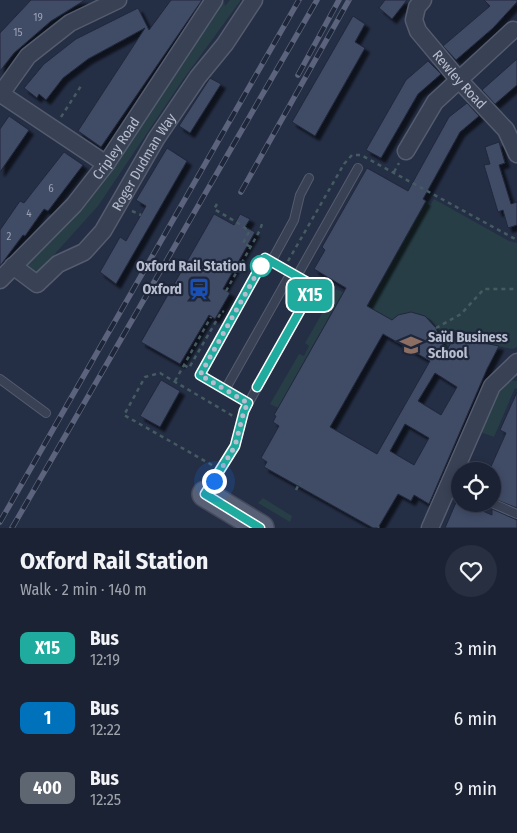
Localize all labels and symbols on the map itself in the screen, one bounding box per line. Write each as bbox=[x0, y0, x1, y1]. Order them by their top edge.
house number: 19 bbox=[33, 11, 43, 24]
house number: 15 bbox=[13, 26, 23, 39]
street label: Rewley Road bbox=[429, 47, 490, 112]
street label: Roger Dudman Way bbox=[108, 109, 180, 214]
street label: Cripley Road bbox=[89, 114, 143, 183]
house number: 6 bbox=[48, 182, 54, 195]
house number: 4 bbox=[26, 207, 32, 220]
house number: 2 bbox=[7, 230, 12, 243]
marker: Oxford Rail Station bbox=[250, 255, 272, 277]
place label: Oxford Rail Station bbox=[136, 258, 246, 275]
station icon: Oxford bbox=[186, 276, 212, 302]
line badge: X15 bbox=[281, 279, 339, 311]
place label: Oxford bbox=[142, 281, 182, 298]
place label: Saïd Business School bbox=[428, 329, 508, 362]
school or university icon: Saïd Business School bbox=[398, 332, 424, 358]
your location bbox=[202, 469, 227, 494]

